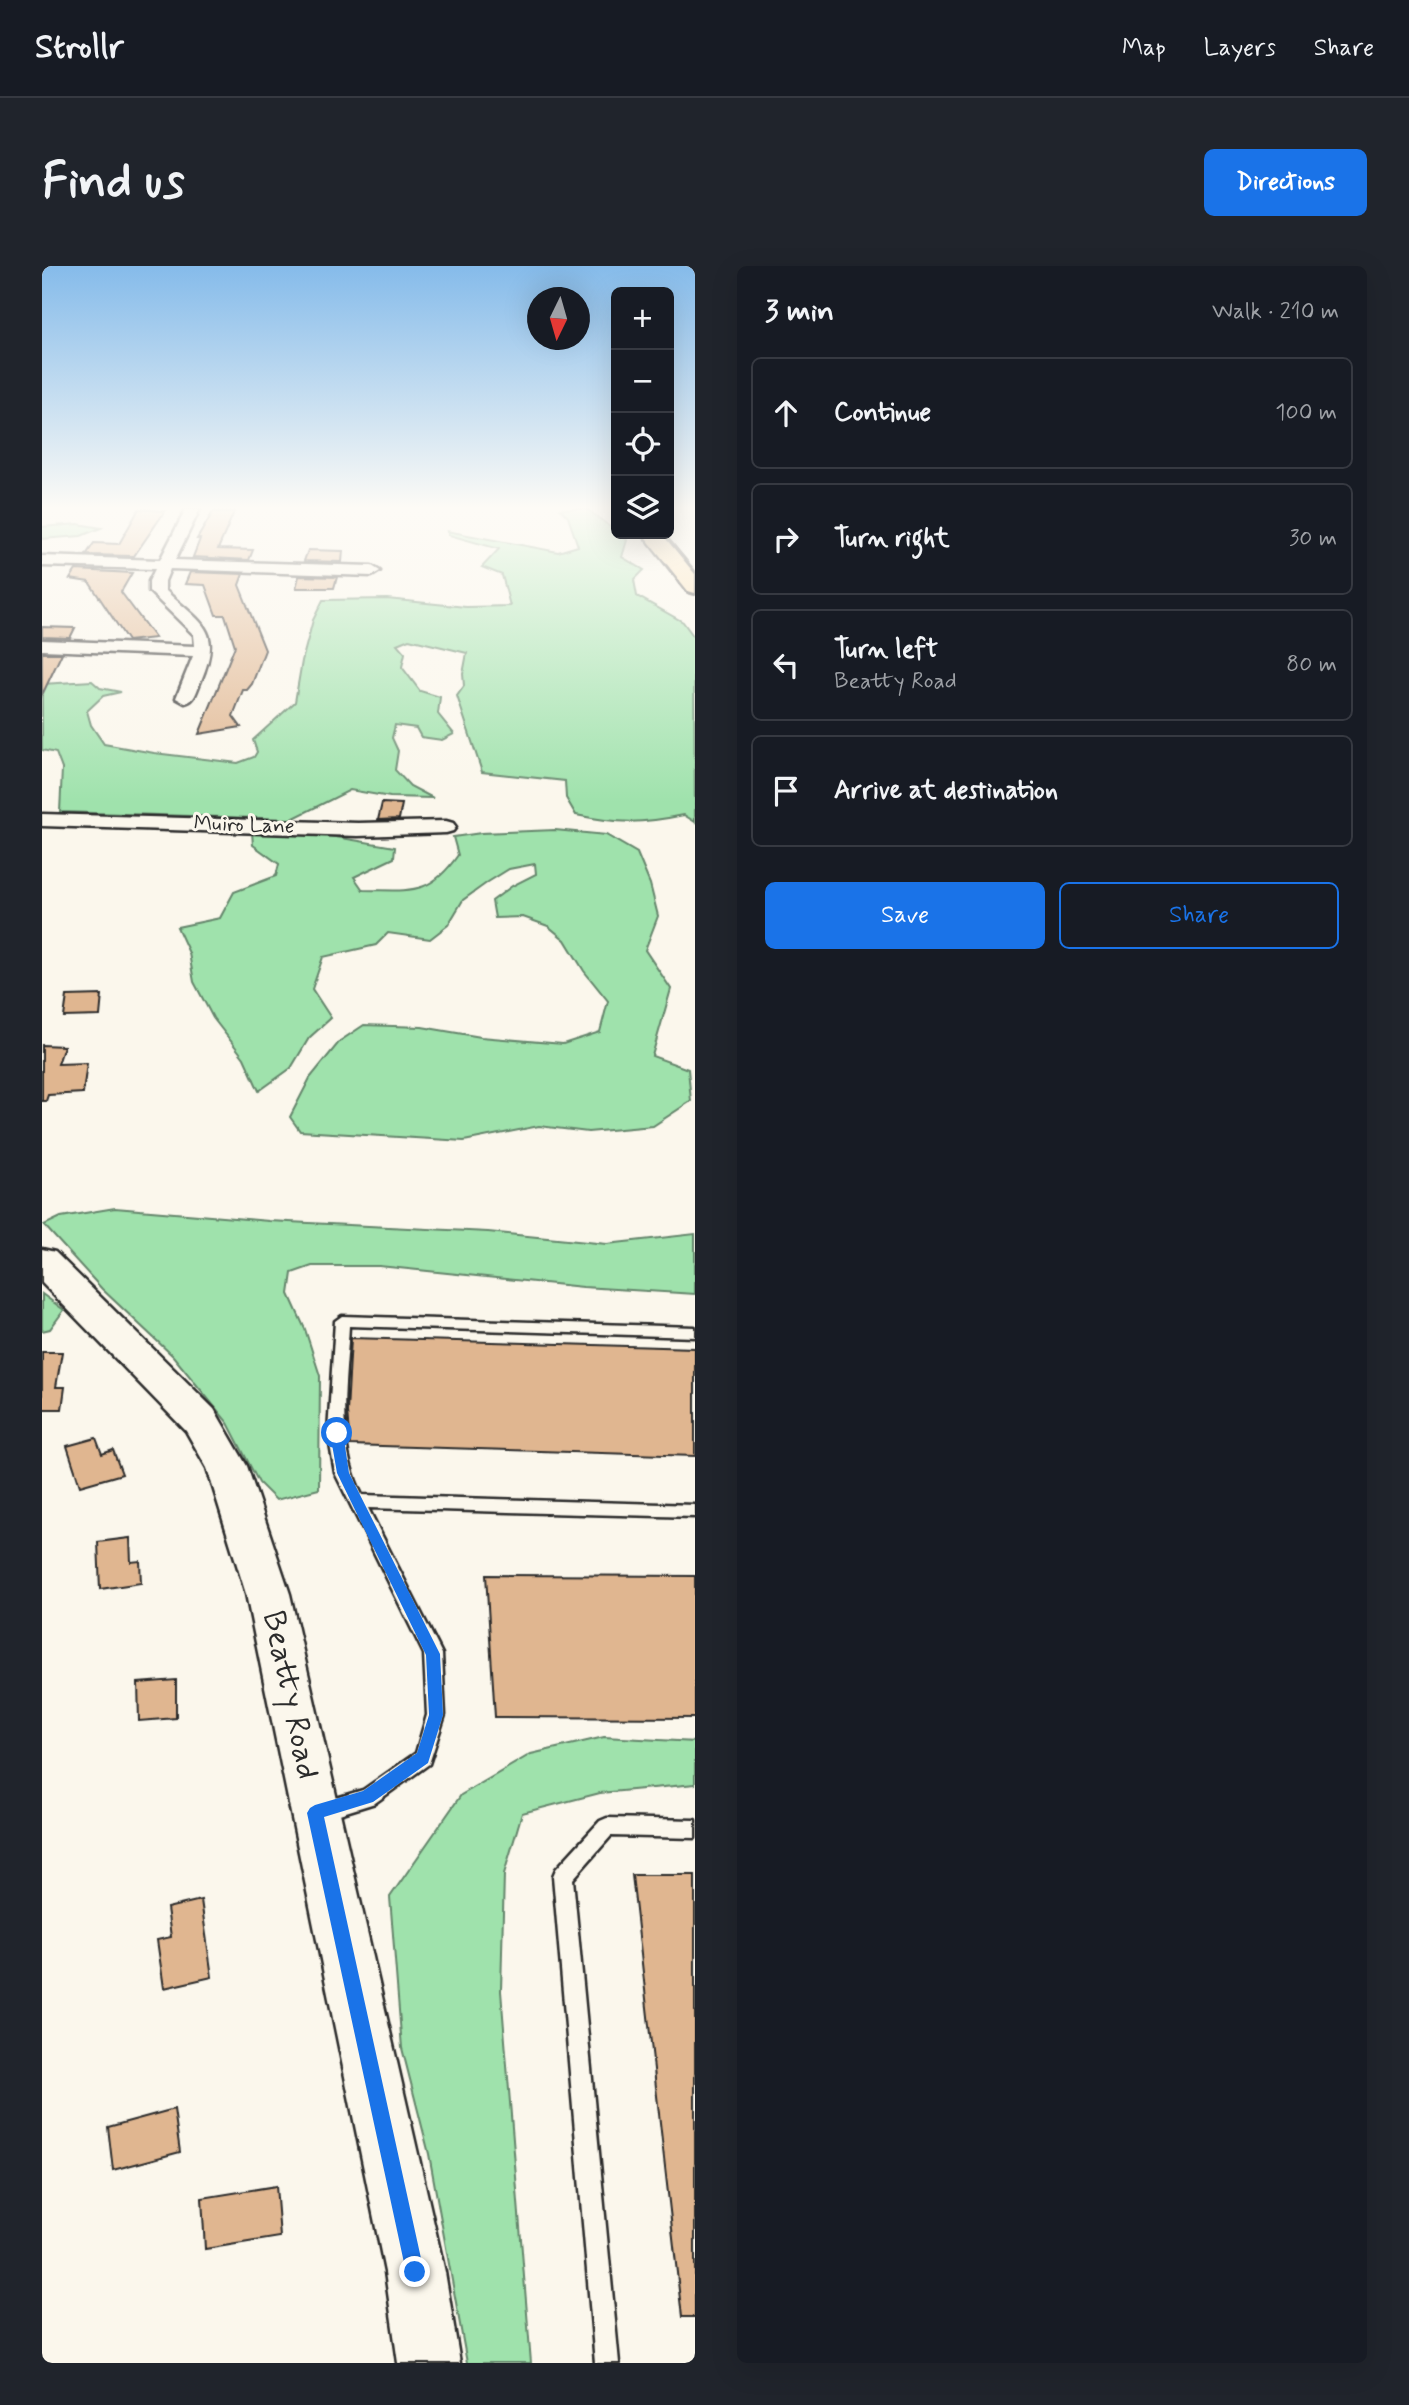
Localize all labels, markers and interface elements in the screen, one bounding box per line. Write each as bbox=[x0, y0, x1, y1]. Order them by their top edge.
text: Strollr bbox=[35, 26, 124, 70]
text: Map bbox=[1122, 33, 1166, 64]
text: Layers bbox=[1204, 33, 1276, 64]
text: Share bbox=[1314, 33, 1374, 64]
button: Directions bbox=[1204, 149, 1367, 216]
text: Find us bbox=[42, 150, 185, 215]
north arrow bbox=[527, 287, 590, 350]
map controls bbox=[611, 287, 674, 539]
button: + bbox=[611, 287, 674, 350]
text: 3 min bbox=[765, 292, 834, 331]
text: Walk · 210 m bbox=[1212, 297, 1339, 327]
button: − bbox=[611, 350, 674, 413]
icon: ahead bbox=[767, 394, 805, 432]
text: Continue bbox=[834, 396, 931, 430]
text: 100 m bbox=[1275, 398, 1337, 428]
button: locate bbox=[611, 413, 674, 476]
button: layers bbox=[611, 476, 674, 539]
icon: right bbox=[767, 520, 805, 558]
text: Turn right bbox=[834, 522, 950, 556]
text: 30 m bbox=[1289, 524, 1337, 554]
text: Turn left bbox=[834, 633, 938, 667]
icon: left bbox=[767, 646, 805, 684]
text: 80 m bbox=[1286, 650, 1337, 680]
text: Beatty Road bbox=[834, 667, 957, 697]
icon: arrive bbox=[767, 772, 805, 810]
text: Arrive at destination bbox=[834, 774, 1058, 808]
street label: Muiro Lane bbox=[193, 809, 295, 841]
button: Save bbox=[765, 882, 1045, 949]
button: Share bbox=[1059, 882, 1339, 949]
route start bbox=[321, 1417, 352, 1448]
street label: Beatty Road bbox=[252, 1607, 328, 1783]
route end bbox=[399, 2256, 430, 2287]

